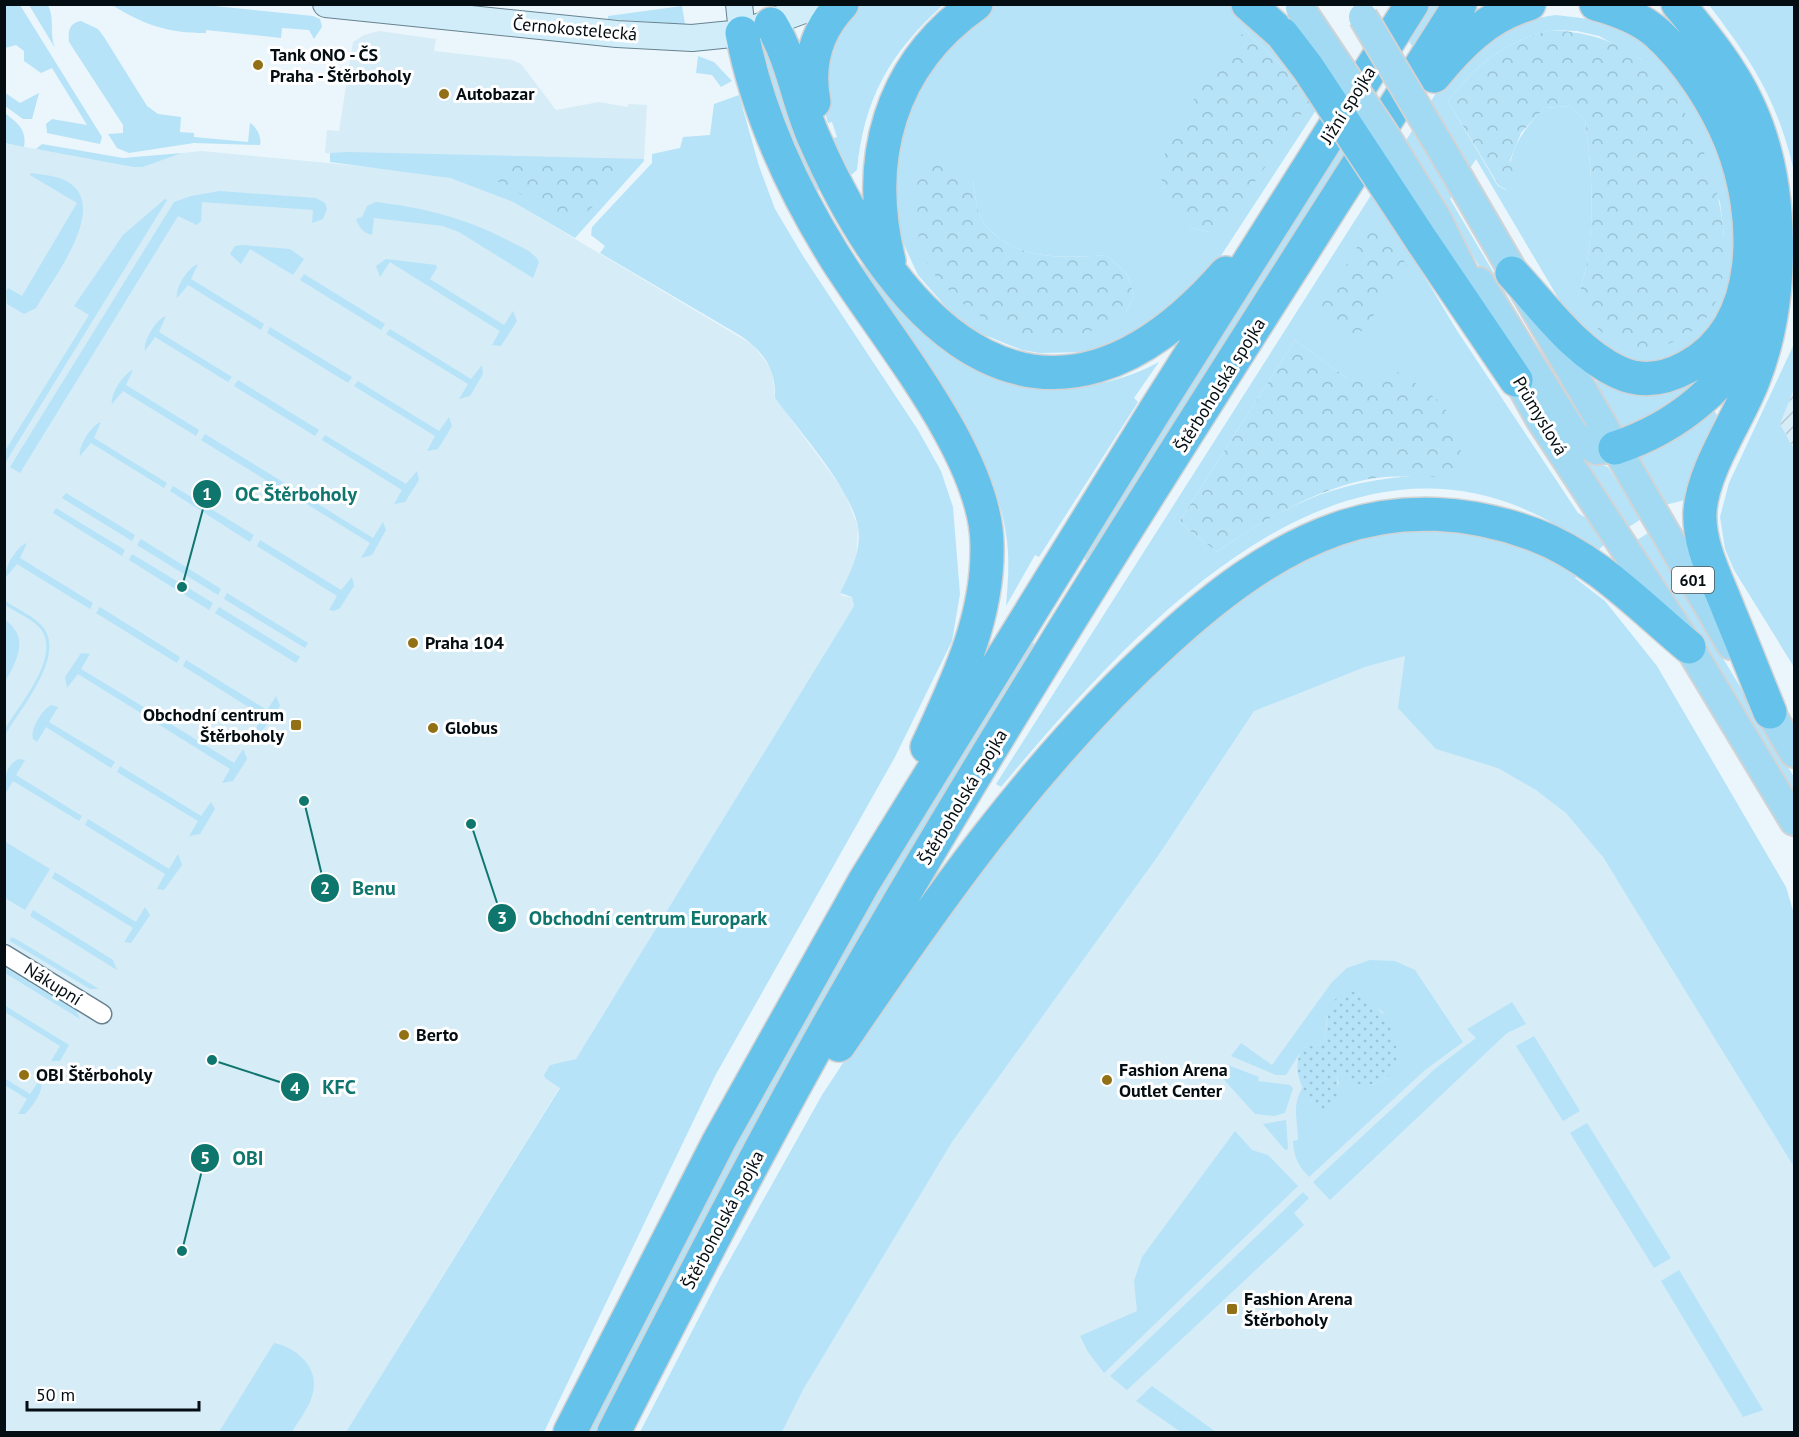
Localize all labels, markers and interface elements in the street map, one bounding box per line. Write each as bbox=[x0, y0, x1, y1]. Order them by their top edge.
street label: Černokostelecká bbox=[512, 12, 638, 45]
place label: Tank ONO - ČS Praha - Štěrboholy bbox=[270, 43, 411, 87]
marker: Tank ONO - ČS Praha - Štěrboholy bbox=[251, 58, 265, 72]
street label: Jižní spojka bbox=[1314, 62, 1380, 149]
place label: Autobazar bbox=[456, 82, 535, 105]
marker: Autobazar bbox=[437, 87, 451, 101]
street label: Štěrboholská spojka bbox=[1169, 313, 1270, 456]
street label: Průmyslová bbox=[1508, 372, 1573, 459]
callout: OC Štěrboholy bbox=[192, 475, 369, 513]
text: OC Štěrboholy bbox=[235, 481, 357, 507]
text: 1 bbox=[202, 482, 212, 505]
road number: 601 bbox=[1672, 567, 1714, 593]
place label: Praha 104 bbox=[425, 631, 504, 654]
marker: Praha 104 bbox=[406, 636, 420, 650]
place label: Obchodní centrum Štěrboholy bbox=[143, 703, 284, 747]
place label: Globus bbox=[445, 716, 498, 739]
marker: Obchodní centrum Štěrboholy bbox=[289, 718, 303, 732]
marker: Globus bbox=[426, 721, 440, 735]
street label: Štěrboholská spojka bbox=[913, 725, 1012, 869]
callout: Benu bbox=[310, 869, 407, 907]
text: Benu bbox=[352, 875, 396, 901]
text: 2 bbox=[320, 876, 330, 899]
callout: Obchodní centrum Europark bbox=[487, 899, 780, 937]
text: Obchodní centrum Europark bbox=[529, 905, 767, 931]
text: 3 bbox=[497, 906, 507, 929]
street label: Nákupní bbox=[20, 957, 87, 1010]
place label: Berto bbox=[416, 1023, 459, 1046]
marker: Berto bbox=[397, 1028, 411, 1042]
place label: Fashion Arena Outlet Center bbox=[1119, 1058, 1228, 1102]
place label: OBI Štěrboholy bbox=[36, 1063, 153, 1086]
marker: OBI Štěrboholy bbox=[17, 1068, 31, 1082]
callout: KFC bbox=[280, 1068, 368, 1106]
marker: Fashion Arena Outlet Center bbox=[1100, 1073, 1114, 1087]
text: KFC bbox=[322, 1074, 356, 1100]
text: 4 bbox=[290, 1076, 300, 1099]
callout: OBI bbox=[190, 1139, 275, 1177]
text: OBI bbox=[233, 1145, 263, 1171]
text: 5 bbox=[200, 1146, 210, 1169]
street label: Štěrboholská spojka bbox=[676, 1146, 769, 1293]
place label: Fashion Arena Štěrboholy bbox=[1244, 1287, 1353, 1331]
marker: Fashion Arena Štěrboholy bbox=[1225, 1302, 1239, 1316]
scale bar bbox=[27, 1374, 200, 1412]
text: 50 m bbox=[36, 1383, 75, 1406]

